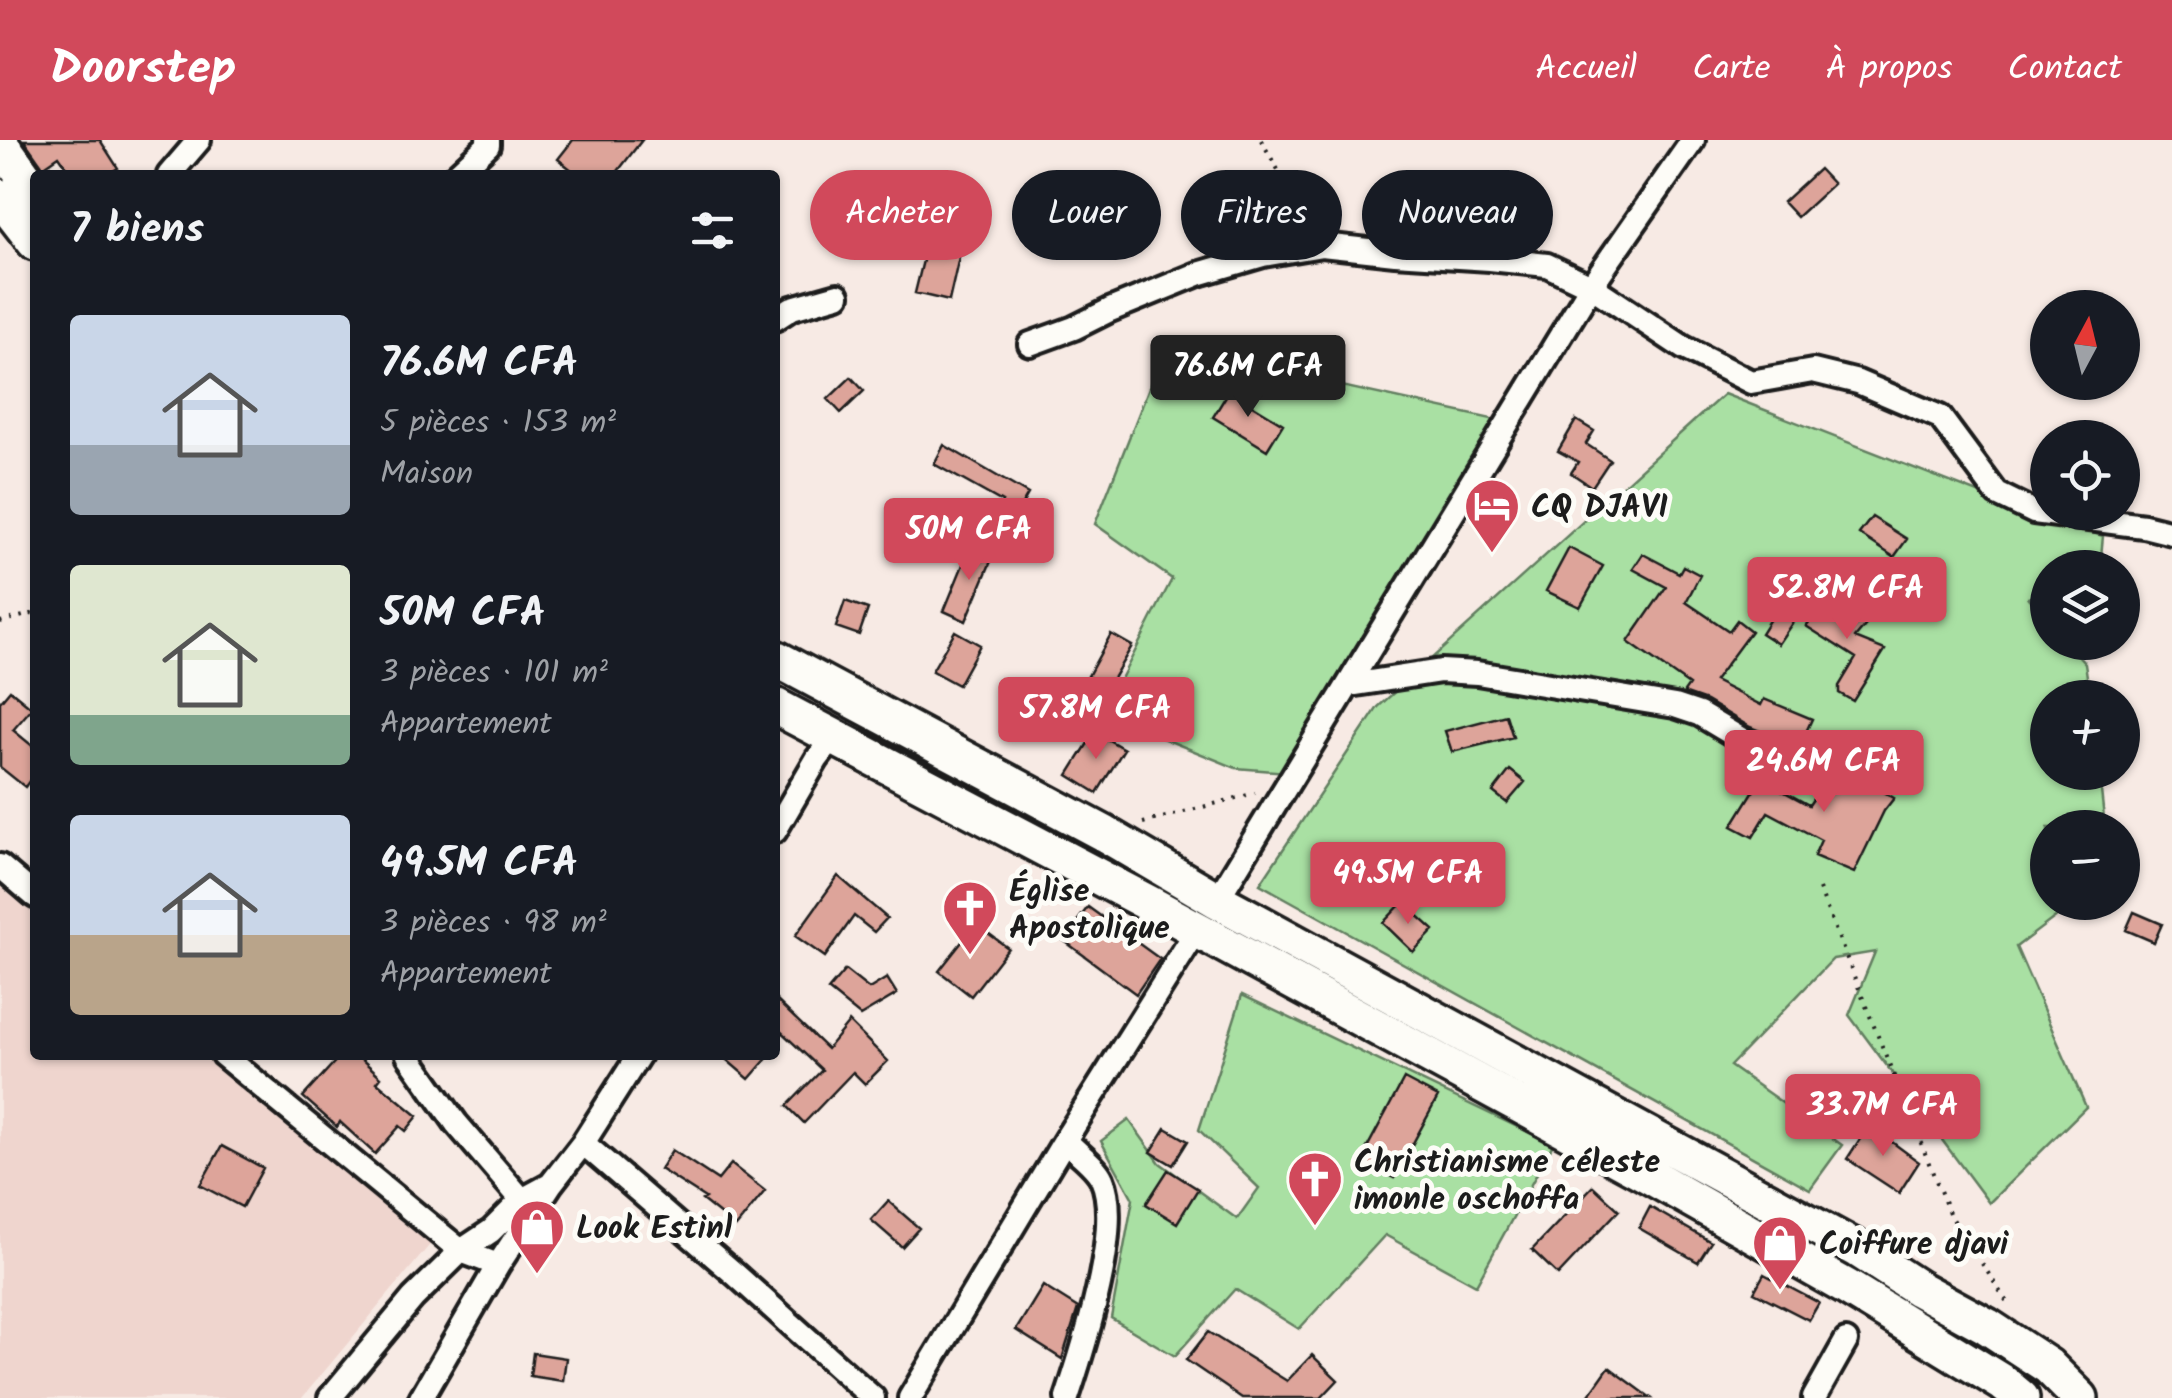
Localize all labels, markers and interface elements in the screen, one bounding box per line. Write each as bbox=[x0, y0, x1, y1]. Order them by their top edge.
text: Doorstep bbox=[50, 32, 236, 108]
text: Accueil bbox=[1535, 42, 1637, 98]
text: Carte bbox=[1692, 42, 1770, 98]
text: À propos bbox=[1825, 42, 1952, 98]
text: Contact bbox=[2007, 42, 2122, 98]
chip: Acheter bbox=[810, 170, 992, 260]
chip: Louer bbox=[1012, 170, 1161, 260]
chip: Filtres bbox=[1181, 170, 1342, 260]
chip: Nouveau bbox=[1362, 170, 1553, 260]
text: 7 biens bbox=[70, 197, 204, 264]
icon: filters bbox=[685, 203, 740, 258]
north arrow bbox=[2030, 290, 2140, 400]
map controls bbox=[2030, 290, 2140, 920]
text: 76.6M CFA bbox=[380, 331, 578, 398]
pin: 76.6M CFA bbox=[1134, 335, 1362, 420]
text: 76.6M CFA bbox=[1172, 342, 1324, 393]
icon: home bbox=[150, 355, 270, 475]
text: 5 pièces · 153 m² bbox=[380, 398, 616, 449]
button: locate bbox=[2030, 420, 2140, 530]
text: Maison bbox=[380, 449, 473, 500]
hotel icon: CQ DJAVI bbox=[1462, 476, 1522, 555]
place label: CQ DJAVI bbox=[1531, 483, 1668, 534]
pin: 50M CFA bbox=[877, 498, 1061, 583]
text: 50M CFA bbox=[906, 505, 1032, 556]
button: layers bbox=[2030, 550, 2140, 660]
pin: 52.8M CFA bbox=[1733, 557, 1961, 642]
text: 52.8M CFA bbox=[1769, 564, 1925, 615]
text: 50M CFA bbox=[380, 581, 546, 648]
icon: home bbox=[150, 605, 270, 725]
text: 3 pièces · 101 m² bbox=[380, 648, 608, 699]
pin: 57.8M CFA bbox=[982, 677, 1210, 762]
button: + bbox=[2030, 680, 2140, 790]
text: 57.8M CFA bbox=[1020, 684, 1172, 735]
text: Appartement bbox=[380, 699, 552, 750]
pin: 24.6M CFA bbox=[1710, 730, 1938, 815]
text: 24.6M CFA bbox=[1747, 737, 1901, 788]
button: − bbox=[2030, 810, 2140, 920]
text: 49.5M CFA bbox=[380, 831, 578, 898]
pin: 49.5M CFA bbox=[1294, 842, 1522, 927]
text: 49.5M CFA bbox=[1332, 849, 1484, 900]
icon: home bbox=[150, 855, 270, 975]
place label: Église Apostolique bbox=[1009, 867, 1170, 955]
church icon: Église Apostolique bbox=[940, 878, 1000, 957]
text: 3 pièces · 98 m² bbox=[380, 898, 607, 949]
text: Appartement bbox=[380, 949, 552, 1000]
pin: 33.7M CFA bbox=[1769, 1074, 1997, 1159]
text: 33.7M CFA bbox=[1807, 1081, 1959, 1132]
place label: Christianisme céleste imonle oschoffa bbox=[1354, 1138, 1660, 1226]
church icon: Christianisme céleste imonle oschoffa bbox=[1285, 1149, 1345, 1228]
shop icon: Look Estinl bbox=[507, 1197, 567, 1276]
place label: Look Estinl bbox=[576, 1204, 733, 1255]
shop icon: Coiffure djavi bbox=[1750, 1213, 1810, 1292]
place label: Coiffure djavi bbox=[1819, 1220, 2009, 1271]

